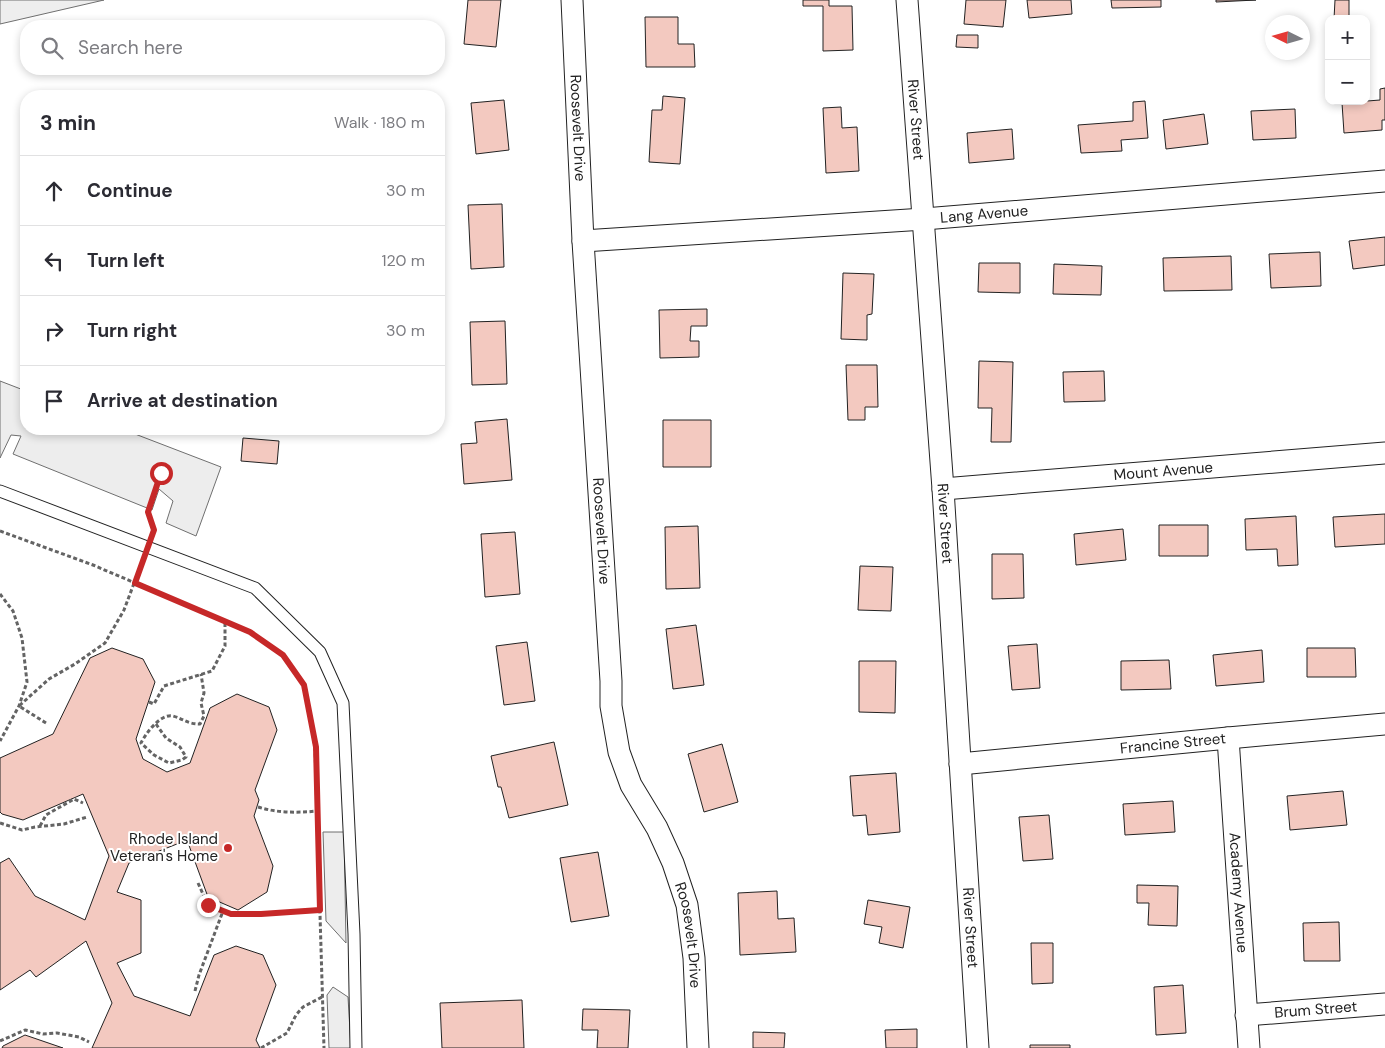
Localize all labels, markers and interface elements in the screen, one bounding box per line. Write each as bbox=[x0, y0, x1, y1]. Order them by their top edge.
north arrow bbox=[1265, 15, 1310, 60]
map controls bbox=[1325, 15, 1370, 105]
button: + bbox=[1325, 15, 1370, 60]
search box bbox=[20, 20, 445, 75]
icon: search bbox=[38, 34, 66, 62]
text: Search here bbox=[78, 35, 183, 60]
button: − bbox=[1325, 60, 1370, 105]
street label: Roosevelt Drive bbox=[565, 74, 590, 182]
street label: River Street bbox=[903, 79, 929, 161]
text: 3 min bbox=[40, 109, 96, 137]
text: Walk · 180 m bbox=[334, 112, 425, 133]
icon: ahead bbox=[40, 177, 68, 205]
text: Continue bbox=[87, 178, 173, 203]
text: 30 m bbox=[386, 180, 425, 201]
street label: Lang Avenue bbox=[939, 200, 1029, 228]
icon: left bbox=[40, 247, 68, 275]
text: Turn left bbox=[87, 248, 165, 273]
text: 120 m bbox=[381, 250, 425, 271]
icon: right bbox=[40, 317, 68, 345]
text: Turn right bbox=[87, 318, 177, 343]
text: 30 m bbox=[386, 320, 425, 341]
icon: arrive bbox=[40, 387, 68, 415]
text: Arrive at destination bbox=[87, 388, 278, 413]
street label: Mount Avenue bbox=[1113, 457, 1214, 485]
route start bbox=[150, 462, 173, 485]
street label: Roosevelt Drive bbox=[588, 477, 615, 585]
street label: River Street bbox=[933, 483, 958, 565]
street label: Francine Street bbox=[1119, 728, 1227, 758]
place label: Rhode Island Veteran's Home bbox=[110, 829, 218, 866]
street label: Academy Avenue bbox=[1224, 832, 1253, 954]
marker: Rhode Island Veteran's Home bbox=[222, 842, 234, 854]
street label: Roosevelt Drive bbox=[670, 880, 705, 988]
street label: River Street bbox=[958, 887, 983, 969]
route end bbox=[197, 894, 220, 917]
street label: Brum Street bbox=[1274, 996, 1358, 1023]

